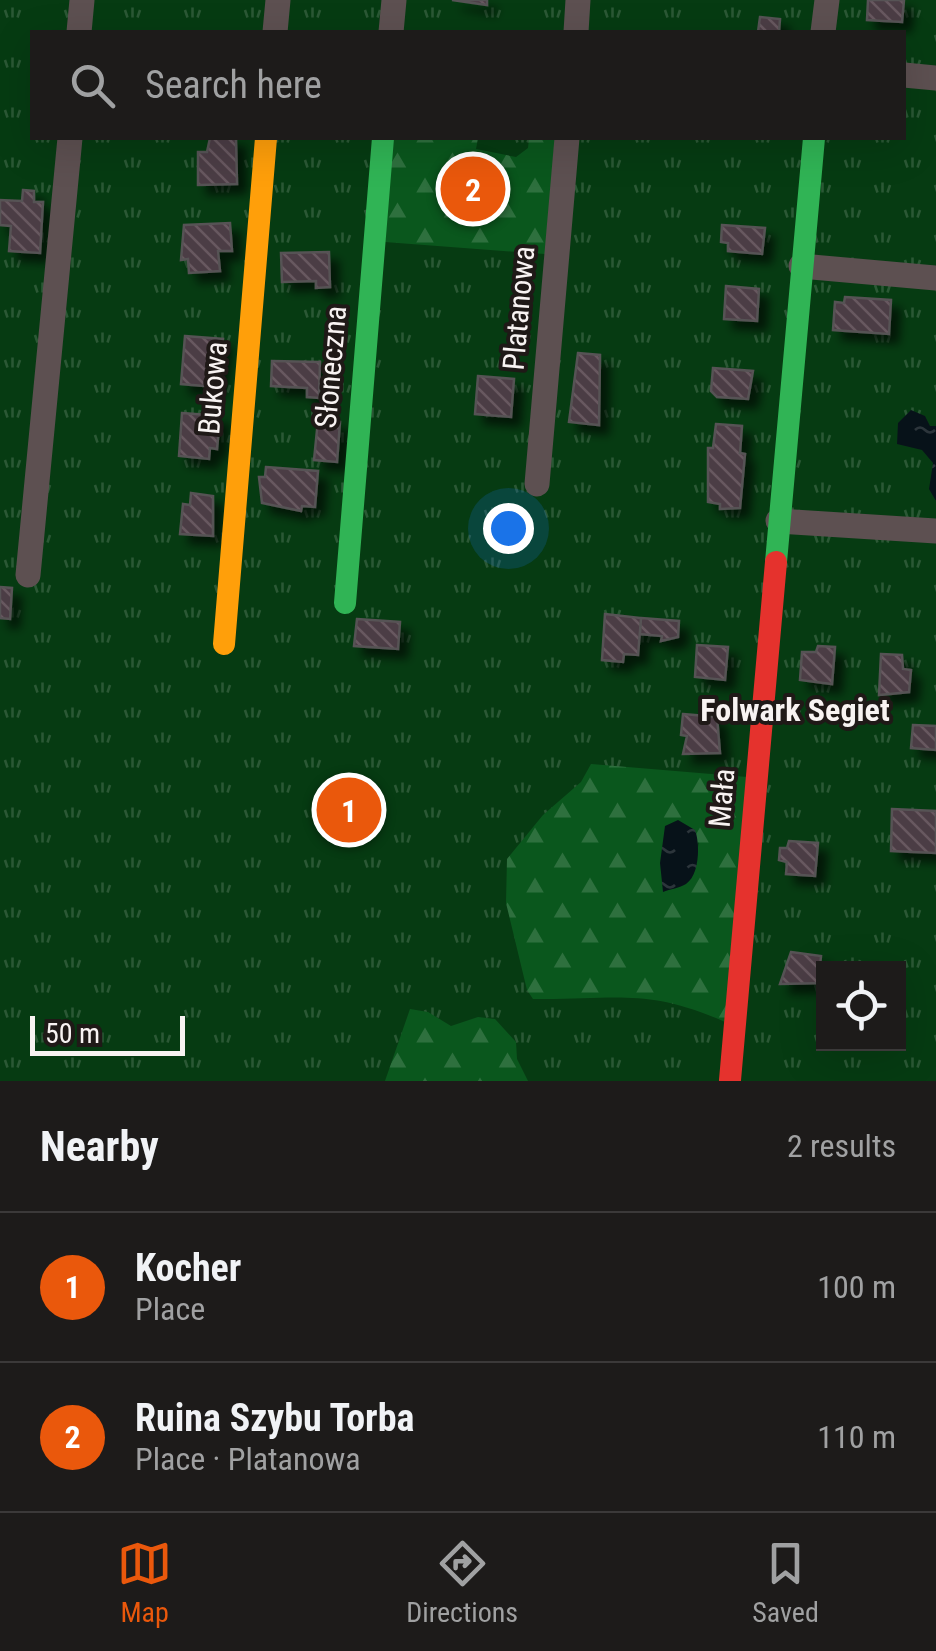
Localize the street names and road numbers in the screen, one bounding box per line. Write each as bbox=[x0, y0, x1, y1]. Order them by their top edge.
street label: Platanowa bbox=[496, 244, 541, 372]
street label: Słoneczna bbox=[308, 304, 353, 430]
street label: Bukowa bbox=[191, 340, 234, 436]
street label: Mała bbox=[702, 767, 742, 829]

